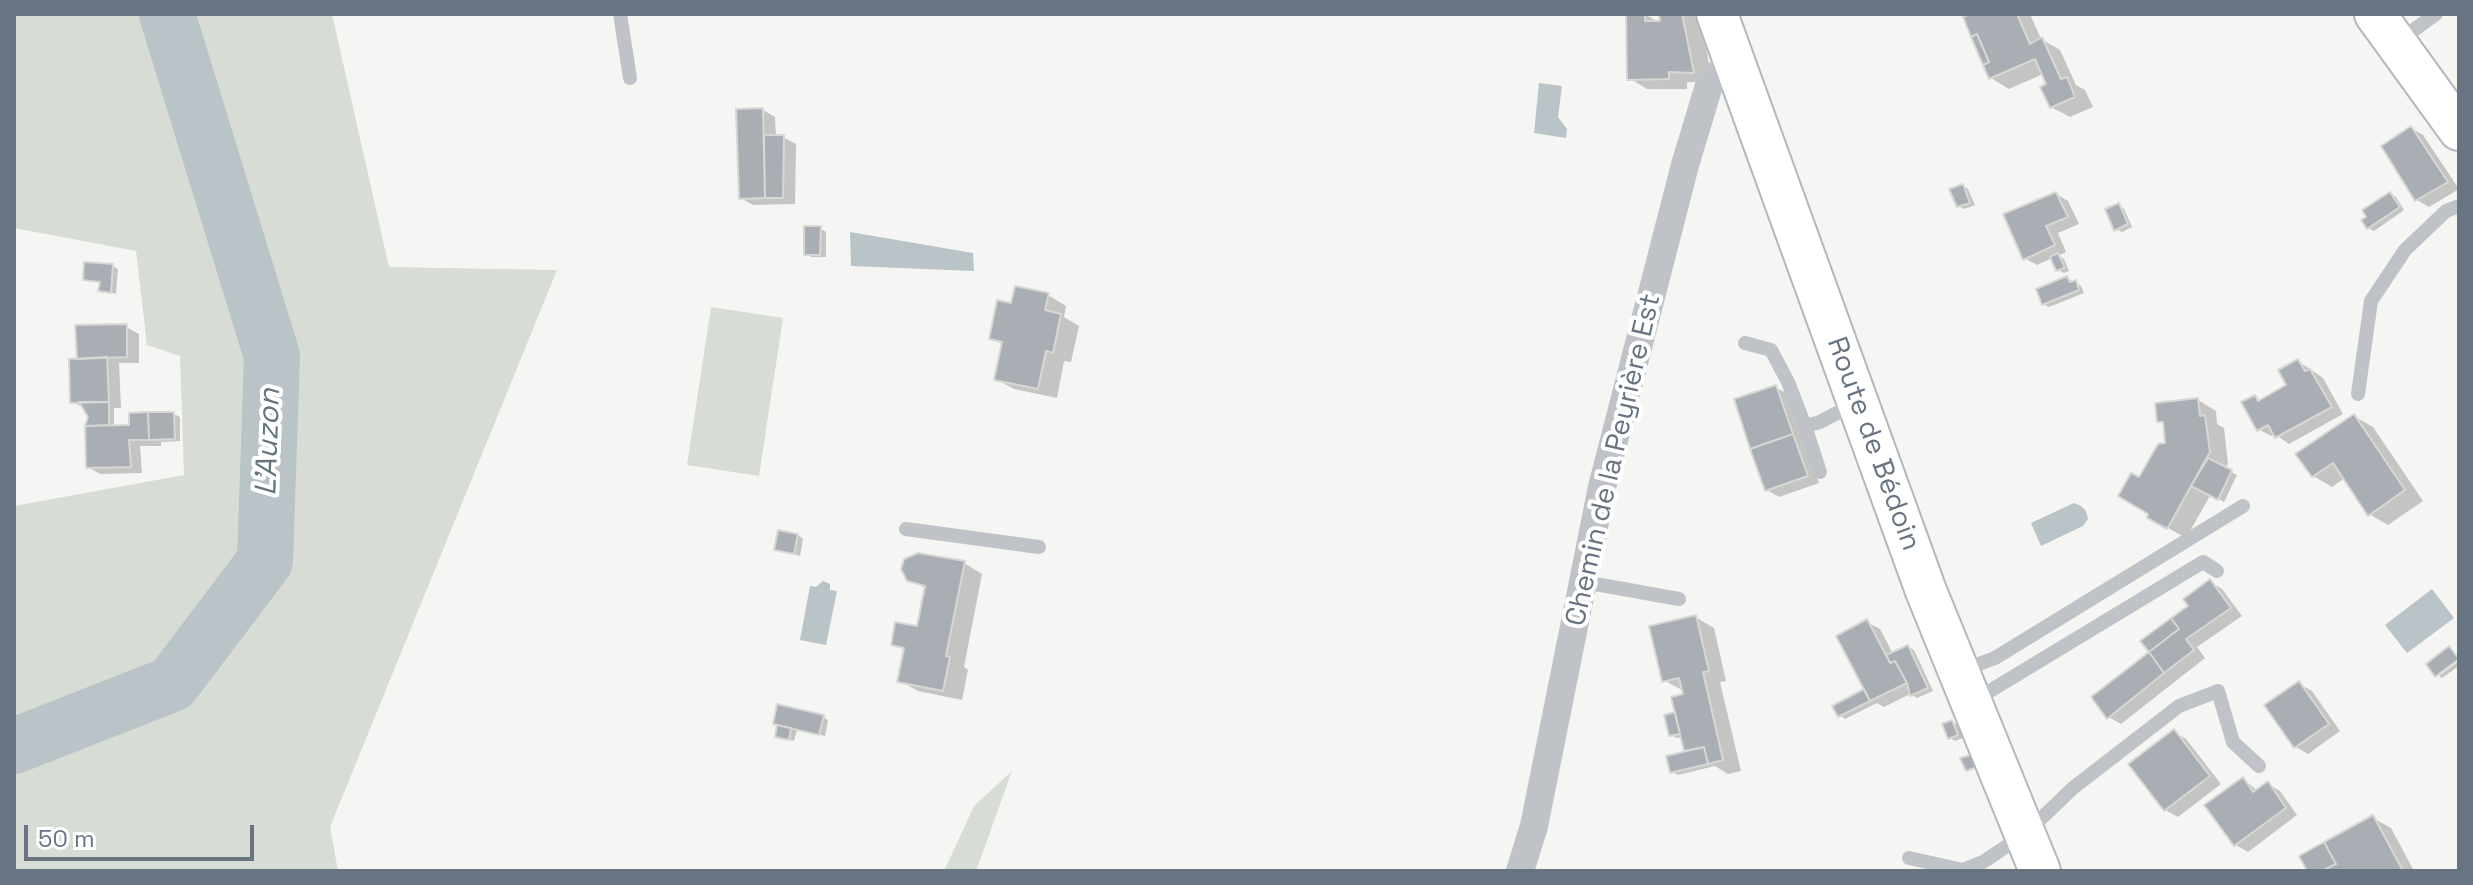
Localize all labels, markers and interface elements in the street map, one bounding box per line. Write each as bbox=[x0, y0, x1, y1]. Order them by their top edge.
street label: Chemin de la Peyrière Est bbox=[1559, 291, 1669, 629]
street label: Route de Bédoin bbox=[1819, 333, 1927, 555]
water label: L'Auzon bbox=[249, 388, 289, 496]
scale bar bbox=[28, 809, 258, 859]
text: 50 m bbox=[38, 823, 95, 854]

